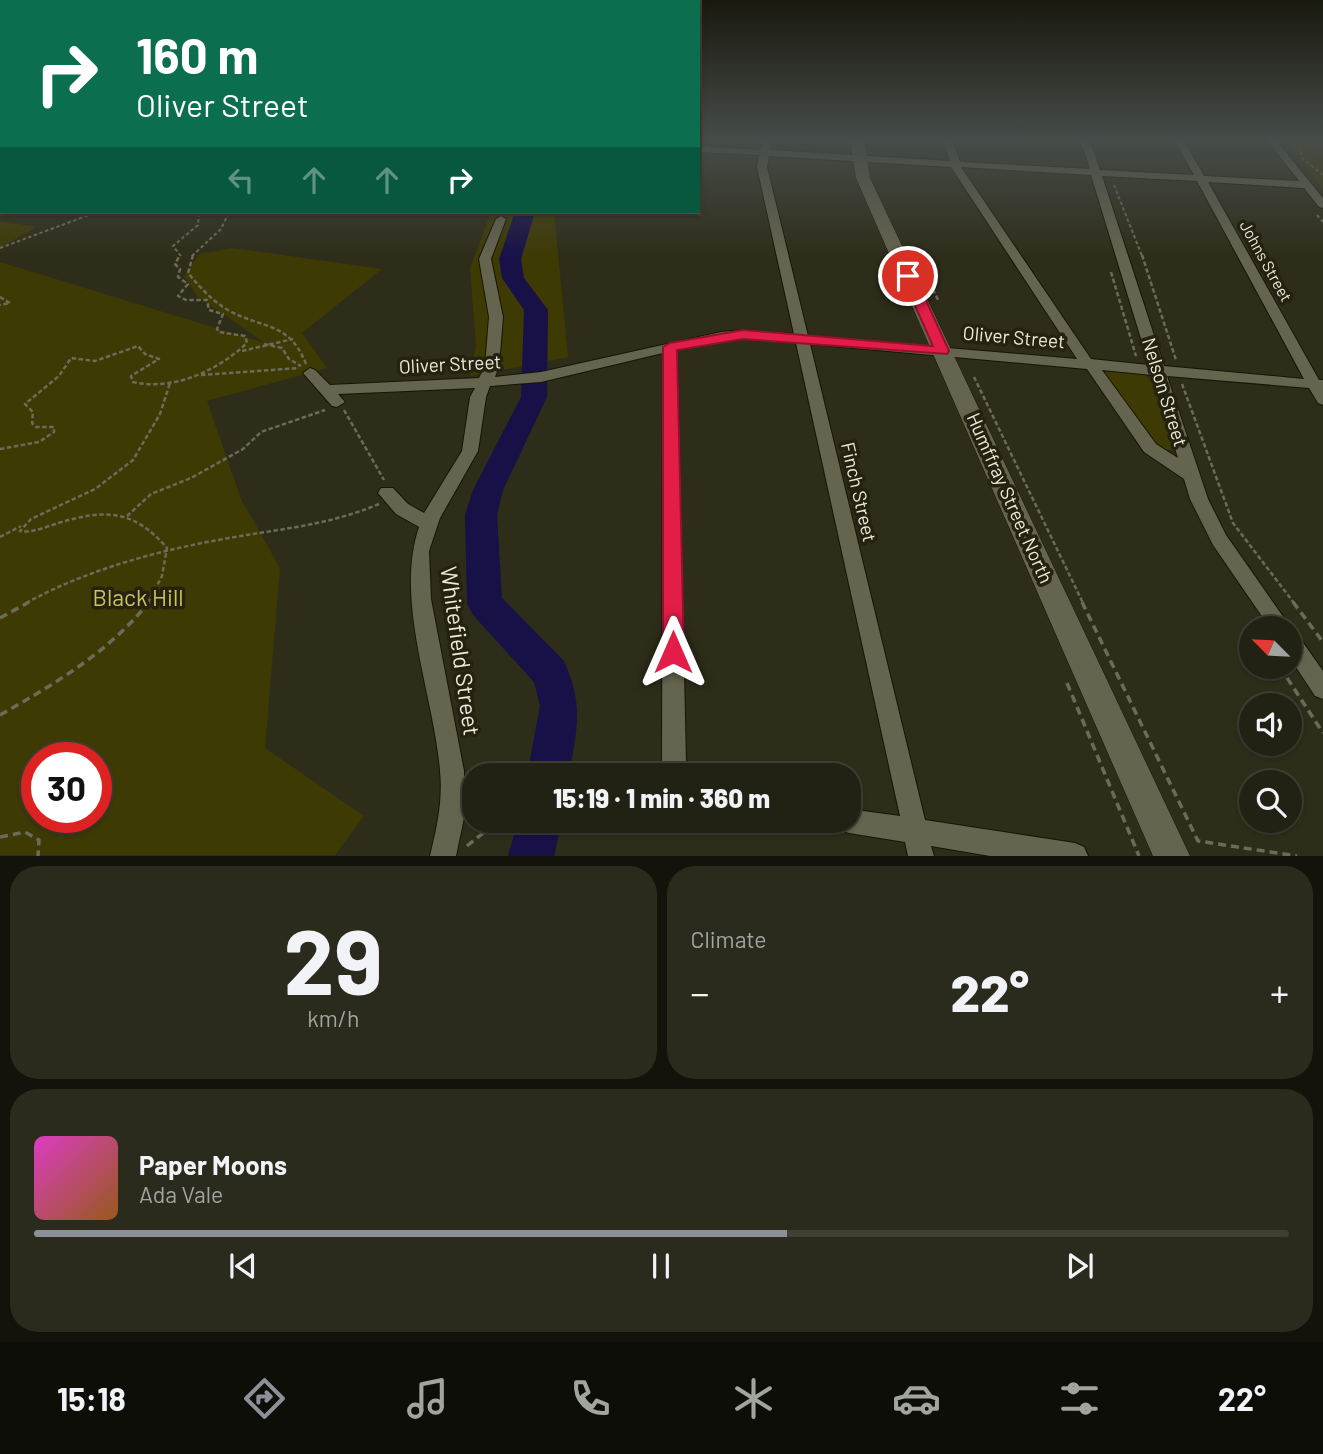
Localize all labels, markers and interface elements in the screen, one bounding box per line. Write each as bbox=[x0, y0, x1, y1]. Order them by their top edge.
text: 160 m bbox=[136, 25, 258, 84]
icon: right bbox=[21, 28, 112, 119]
text: Oliver Street bbox=[136, 85, 309, 123]
icon: left bbox=[222, 161, 260, 199]
icon: ahead bbox=[295, 161, 333, 199]
icon: ahead bbox=[368, 161, 406, 199]
icon: right bbox=[441, 161, 479, 199]
street label: Johns Street bbox=[1236, 217, 1297, 305]
pin bbox=[878, 246, 938, 306]
icon: arrive bbox=[889, 257, 927, 295]
street label: Oliver Street bbox=[962, 321, 1066, 352]
street label: Nelson Street bbox=[1138, 335, 1193, 449]
street label: Oliver Street bbox=[398, 349, 502, 378]
street label: Humffray Street North bbox=[963, 409, 1058, 587]
street label: Finch Street bbox=[837, 440, 882, 544]
street label: Whitefield Street bbox=[435, 565, 487, 737]
park label: Black Hill bbox=[92, 583, 184, 611]
position arrow bbox=[636, 615, 710, 689]
north arrow bbox=[1239, 616, 1302, 679]
map controls bbox=[1239, 616, 1302, 833]
button: sound bbox=[1239, 693, 1302, 756]
speed limit sign: 30 bbox=[21, 742, 112, 833]
button: search bbox=[1239, 770, 1302, 833]
text: 15:19 · 1 min · 360 m bbox=[553, 782, 770, 813]
text: 29 bbox=[284, 904, 383, 1013]
text: Climate bbox=[691, 925, 767, 953]
text: 22° bbox=[950, 960, 1029, 1022]
text: − bbox=[691, 969, 710, 1015]
text: + bbox=[1270, 969, 1289, 1015]
text: km/h bbox=[307, 1004, 359, 1032]
text: Paper Moons bbox=[139, 1149, 287, 1180]
text: Ada Vale bbox=[139, 1180, 223, 1208]
icon: previous bbox=[224, 1247, 262, 1285]
icon: pause bbox=[642, 1247, 680, 1285]
icon: next bbox=[1061, 1247, 1099, 1285]
icon: directions bbox=[240, 1374, 289, 1423]
icon: music bbox=[403, 1374, 452, 1423]
icon: phone bbox=[566, 1374, 615, 1423]
icon: climate bbox=[729, 1374, 778, 1423]
icon: car bbox=[892, 1374, 941, 1423]
icon: filters bbox=[1055, 1374, 1104, 1423]
text: 15:18 bbox=[57, 1379, 126, 1417]
text: 22° bbox=[1218, 1379, 1266, 1417]

